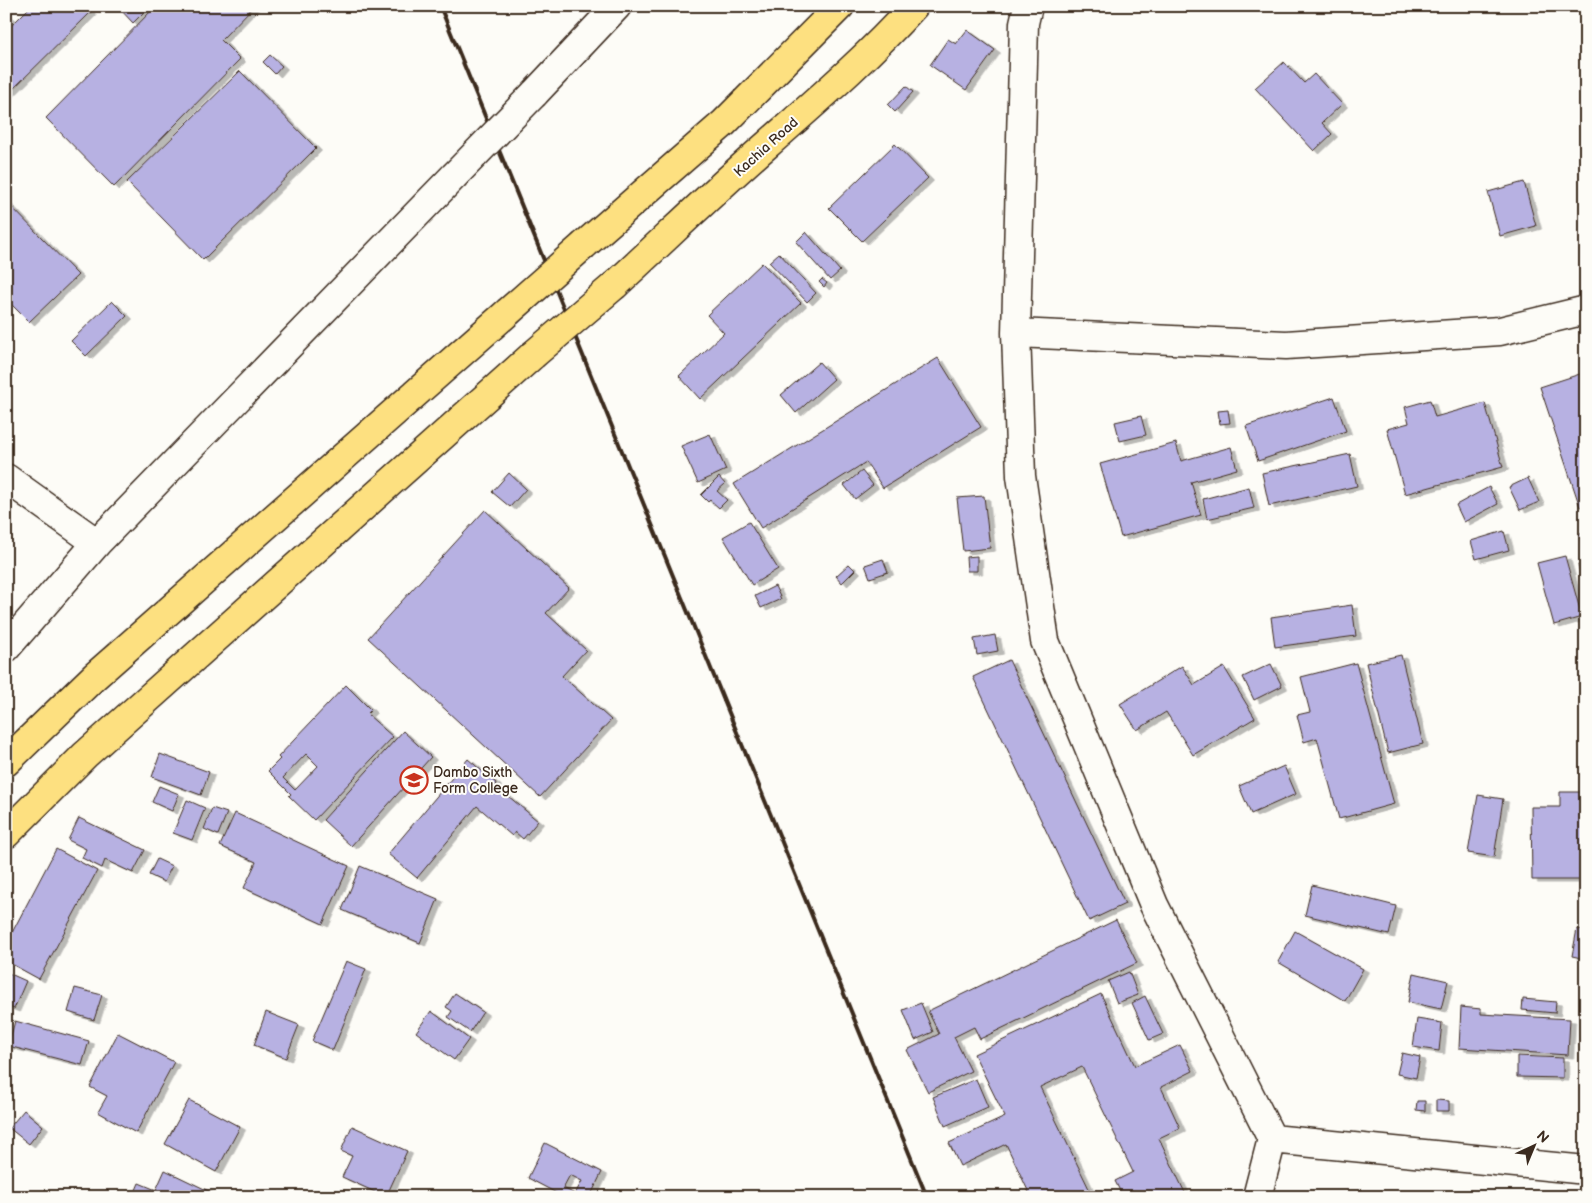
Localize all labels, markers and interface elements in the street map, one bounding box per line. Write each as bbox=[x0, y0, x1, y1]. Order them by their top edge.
street label: Kachia Road bbox=[730, 114, 802, 180]
place label: Dambo Sixth Form College bbox=[433, 764, 518, 797]
school or university icon: Dambo Sixth Form College bbox=[399, 765, 429, 795]
north arrow bbox=[1510, 1120, 1560, 1170]
text: N bbox=[1533, 1127, 1552, 1147]

